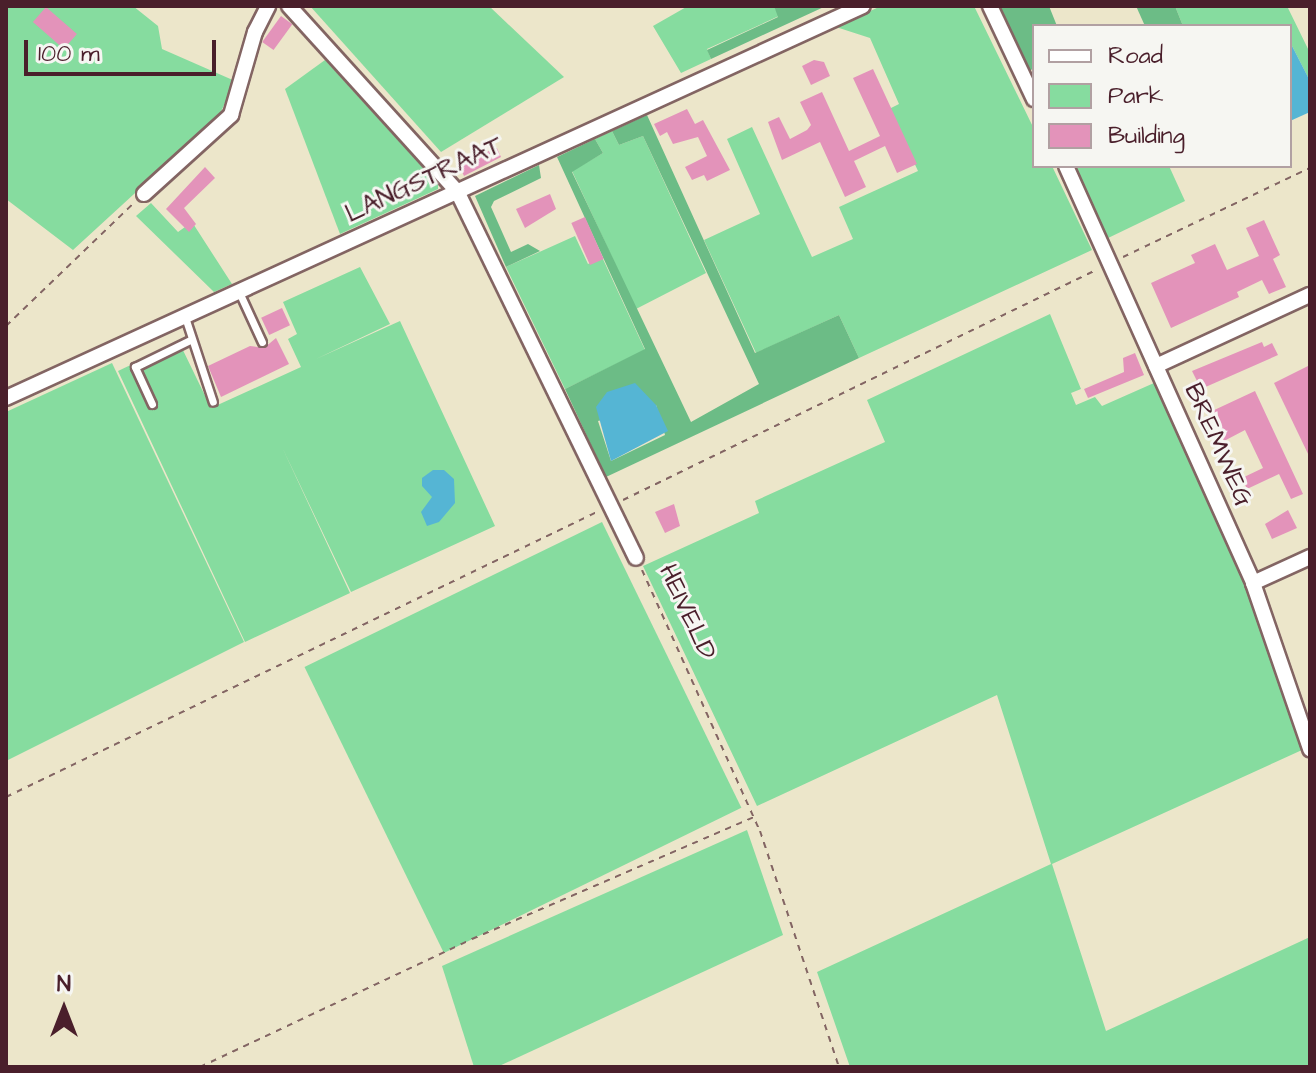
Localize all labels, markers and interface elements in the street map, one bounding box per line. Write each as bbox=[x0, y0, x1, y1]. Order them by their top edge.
scale bar bbox=[28, 24, 220, 74]
legend bbox=[1032, 24, 1292, 168]
text: 100 m bbox=[38, 37, 100, 71]
text: Road bbox=[1108, 39, 1163, 73]
text: Park bbox=[1108, 79, 1164, 113]
text: Building bbox=[1108, 119, 1185, 153]
street label: LANGSTRAAT bbox=[340, 130, 508, 230]
street label: BREMWEG bbox=[1177, 378, 1259, 512]
street label: HEIVELD bbox=[651, 559, 723, 665]
north arrow bbox=[24, 969, 104, 1049]
text: N bbox=[57, 969, 71, 1000]

